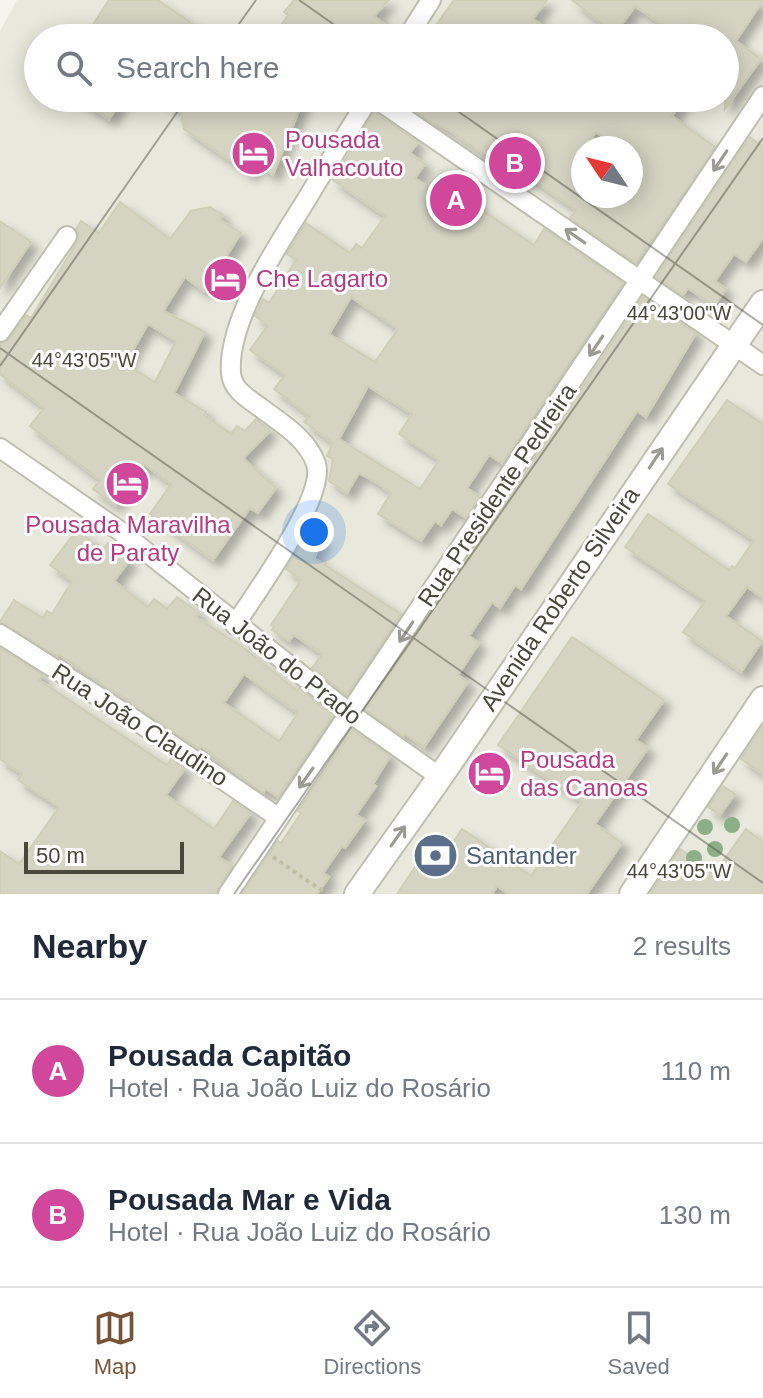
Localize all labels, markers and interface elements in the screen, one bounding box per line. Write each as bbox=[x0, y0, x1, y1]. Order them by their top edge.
search box bbox=[24, 24, 739, 112]
icon: search bbox=[52, 46, 96, 90]
text: Search here bbox=[116, 51, 279, 84]
place label: Pousada Valhacouto bbox=[285, 126, 403, 181]
hotel icon: Pousada Valhacouto bbox=[230, 130, 278, 178]
pin: B bbox=[489, 133, 541, 193]
north arrow bbox=[571, 136, 643, 208]
one-way arrow bbox=[711, 149, 728, 171]
pin: A bbox=[430, 170, 482, 230]
one-way arrow bbox=[565, 228, 587, 244]
hotel icon: Che Lagarto bbox=[201, 255, 249, 303]
place label: Che Lagarto bbox=[256, 265, 388, 292]
text: 44°43'00"W bbox=[627, 302, 731, 324]
one-way arrow bbox=[588, 334, 605, 356]
text: 44°43'05"W bbox=[32, 349, 136, 371]
street label: Rua Presidente Pedreira bbox=[412, 378, 582, 611]
one-way arrow bbox=[648, 447, 664, 469]
hotel icon: Pousada Maravilha de Paraty bbox=[104, 459, 152, 507]
street label: Avenida Roberto Silveira bbox=[475, 481, 645, 716]
place label: Pousada Maravilha de Paraty bbox=[25, 511, 231, 566]
your location bbox=[294, 512, 334, 552]
street label: Rua João do Prado bbox=[188, 581, 367, 730]
one-way arrow bbox=[398, 620, 414, 643]
street label: Rua João Claudino bbox=[47, 658, 233, 791]
place label: Pousada das Canoas bbox=[520, 746, 648, 801]
hotel icon: Pousada das Canoas bbox=[465, 750, 513, 798]
one-way arrow bbox=[711, 752, 727, 775]
one-way arrow bbox=[298, 767, 314, 789]
one-way arrow bbox=[390, 825, 406, 847]
bank icon: Santander bbox=[411, 832, 459, 880]
scale bar bbox=[24, 838, 184, 874]
place label: Santander bbox=[466, 842, 577, 869]
text: 50 m bbox=[36, 843, 85, 868]
text: 44°43'05"W bbox=[627, 860, 731, 882]
text: Nearby bbox=[32, 927, 147, 965]
text: 2 results bbox=[633, 931, 731, 961]
text: Pousada Capitão bbox=[108, 1039, 351, 1072]
text: A bbox=[49, 1056, 67, 1086]
text: 110 m bbox=[661, 1056, 731, 1086]
text: Hotel · Rua João Luiz do Rosário bbox=[108, 1073, 491, 1103]
text: Pousada Mar e Vida bbox=[108, 1183, 391, 1216]
text: B bbox=[49, 1200, 67, 1230]
text: 130 m bbox=[659, 1200, 731, 1230]
text: Hotel · Rua João Luiz do Rosário bbox=[108, 1217, 491, 1247]
tab: Map bbox=[93, 1306, 137, 1380]
tab: Directions bbox=[323, 1306, 421, 1380]
tab: Saved bbox=[607, 1306, 670, 1380]

